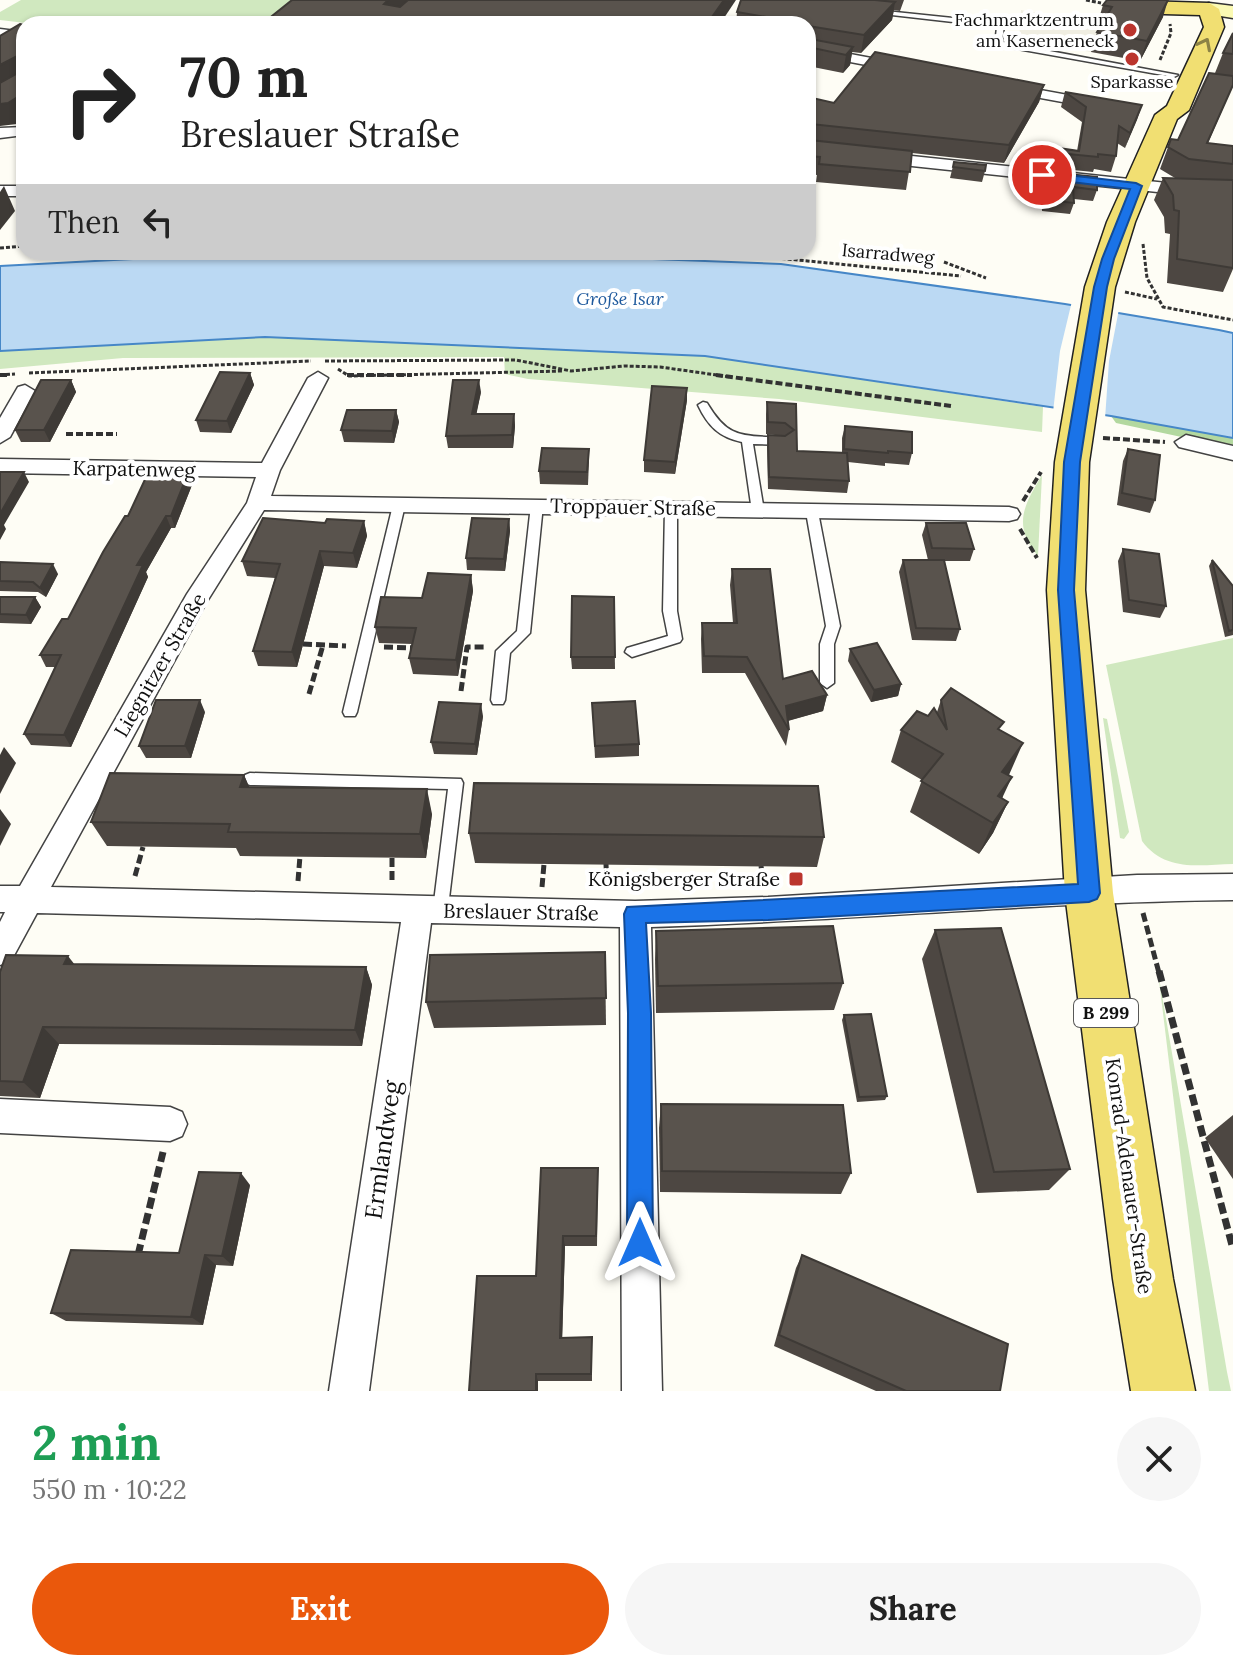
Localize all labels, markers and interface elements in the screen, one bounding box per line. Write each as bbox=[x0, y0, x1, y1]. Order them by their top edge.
place label: Fachmarktzentrum am Kaserneneck bbox=[954, 8, 1114, 52]
marker: Fachmarktzentrum am Kaserneneck bbox=[1121, 21, 1139, 39]
one-way arrow bbox=[1196, 38, 1211, 53]
text: 70 m bbox=[180, 41, 308, 112]
icon: right bbox=[48, 48, 152, 152]
marker: Sparkasse bbox=[1123, 50, 1141, 68]
place label: Sparkasse bbox=[1090, 70, 1174, 93]
text: Breslauer Straße bbox=[180, 111, 460, 157]
pin bbox=[1008, 141, 1076, 209]
icon: arrive bbox=[1020, 153, 1064, 197]
icon: left bbox=[136, 200, 180, 244]
text: Then bbox=[48, 203, 120, 241]
street label: Isarradweg bbox=[841, 238, 936, 269]
water label: Große Isar bbox=[576, 287, 665, 310]
street label: Karpatenweg bbox=[72, 455, 197, 482]
street label: Troppauer Straße bbox=[550, 493, 716, 520]
street label: Liegnitzer Straße bbox=[108, 588, 211, 741]
place label: Königsberger Straße bbox=[588, 866, 780, 891]
marker: Königsberger Straße bbox=[787, 870, 805, 888]
street label: Breslauer Straße bbox=[443, 898, 599, 925]
road number: B 299 bbox=[1074, 999, 1138, 1027]
street label: Konrad-Adenauer-Straße bbox=[1101, 1056, 1158, 1296]
street label: Ermlandweg bbox=[357, 1078, 408, 1221]
position arrow bbox=[598, 1201, 682, 1285]
text: 2 min bbox=[32, 1412, 161, 1473]
button: close bbox=[1117, 1417, 1201, 1501]
text: 550 m · 10:22 bbox=[32, 1473, 187, 1506]
button: Exit bbox=[32, 1563, 609, 1655]
button: Share bbox=[625, 1563, 1201, 1655]

